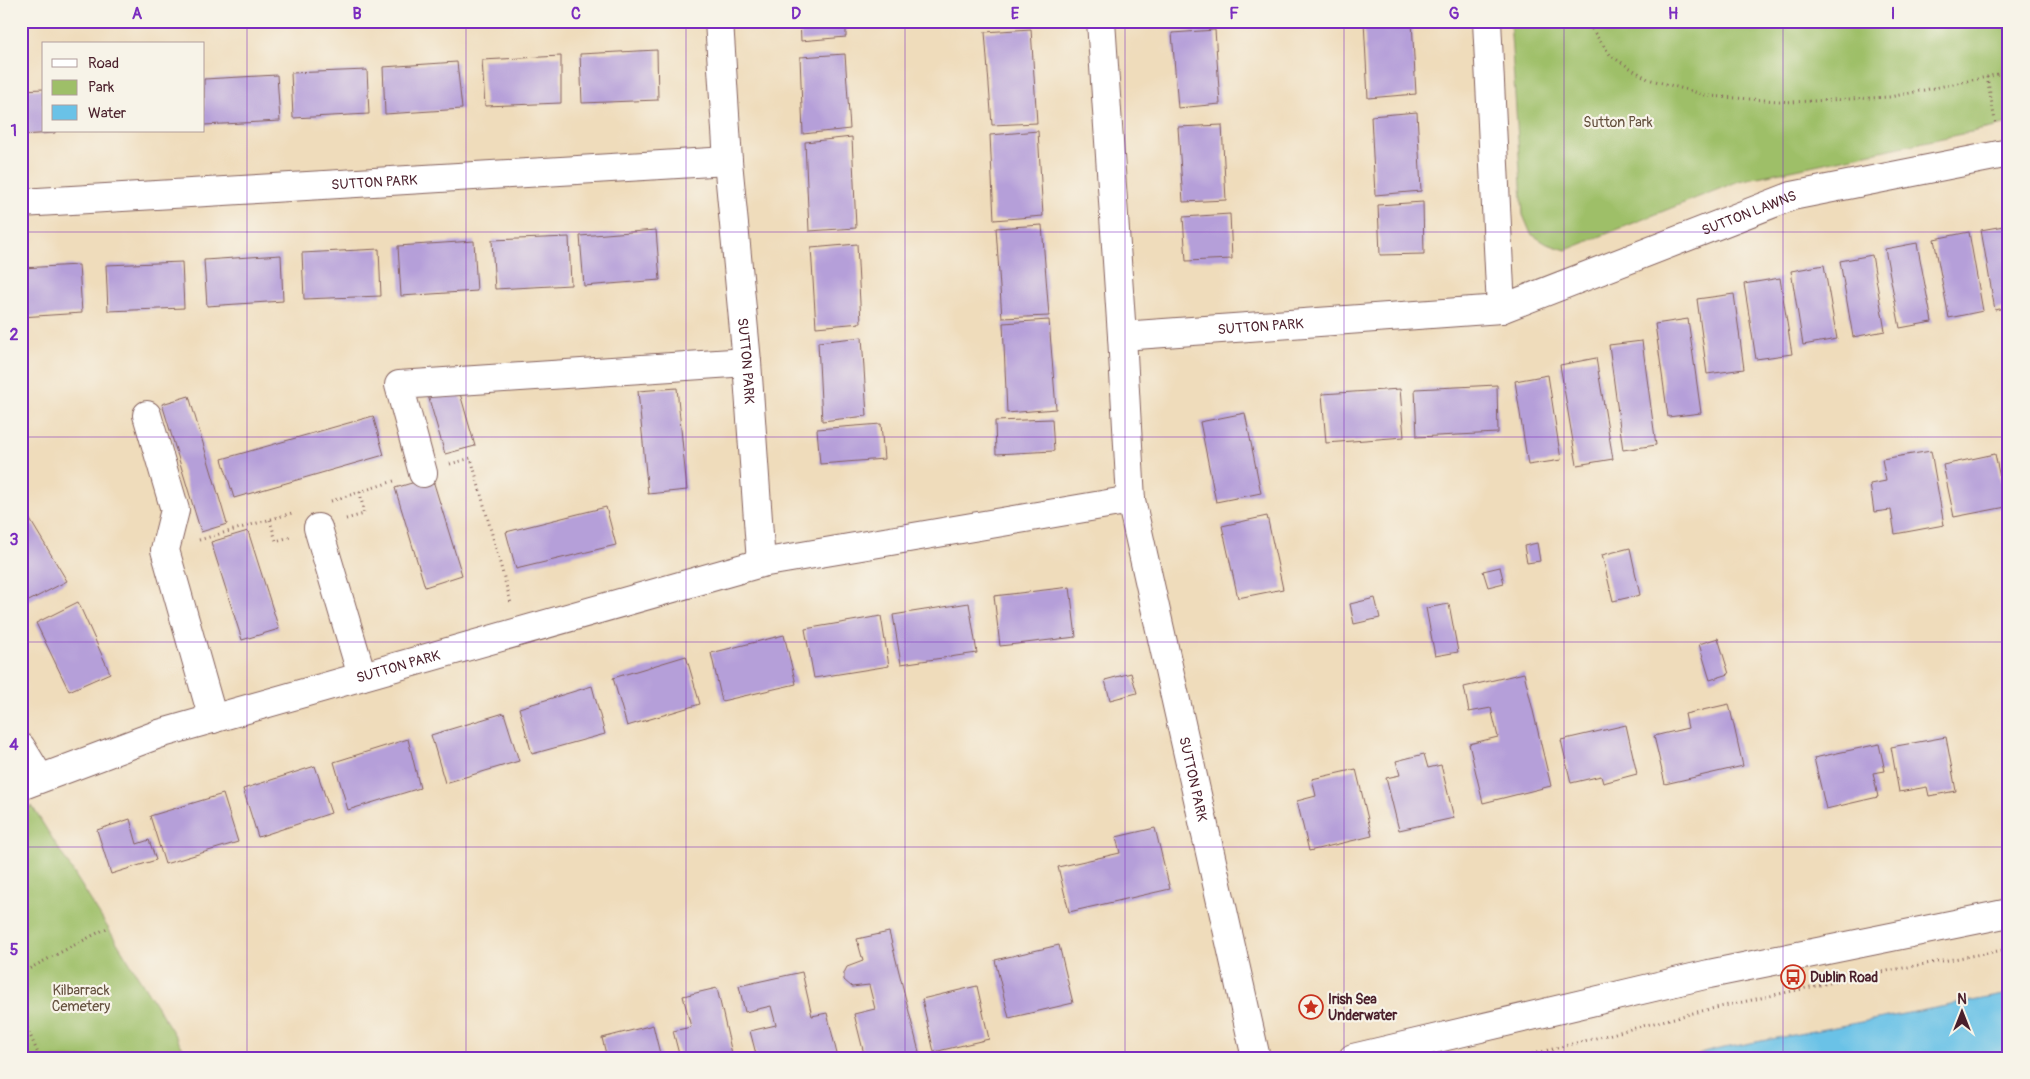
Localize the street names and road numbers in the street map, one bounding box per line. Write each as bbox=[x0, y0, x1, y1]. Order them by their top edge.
street label: SUTTON PARK bbox=[331, 171, 418, 193]
street label: SUTTON LAWNS bbox=[1699, 187, 1799, 239]
street label: SUTTON PARK bbox=[1217, 315, 1305, 338]
street label: SUTTON PARK bbox=[734, 317, 758, 405]
street label: SUTTON PARK bbox=[354, 646, 442, 686]
street label: SUTTON PARK bbox=[1176, 735, 1211, 824]

